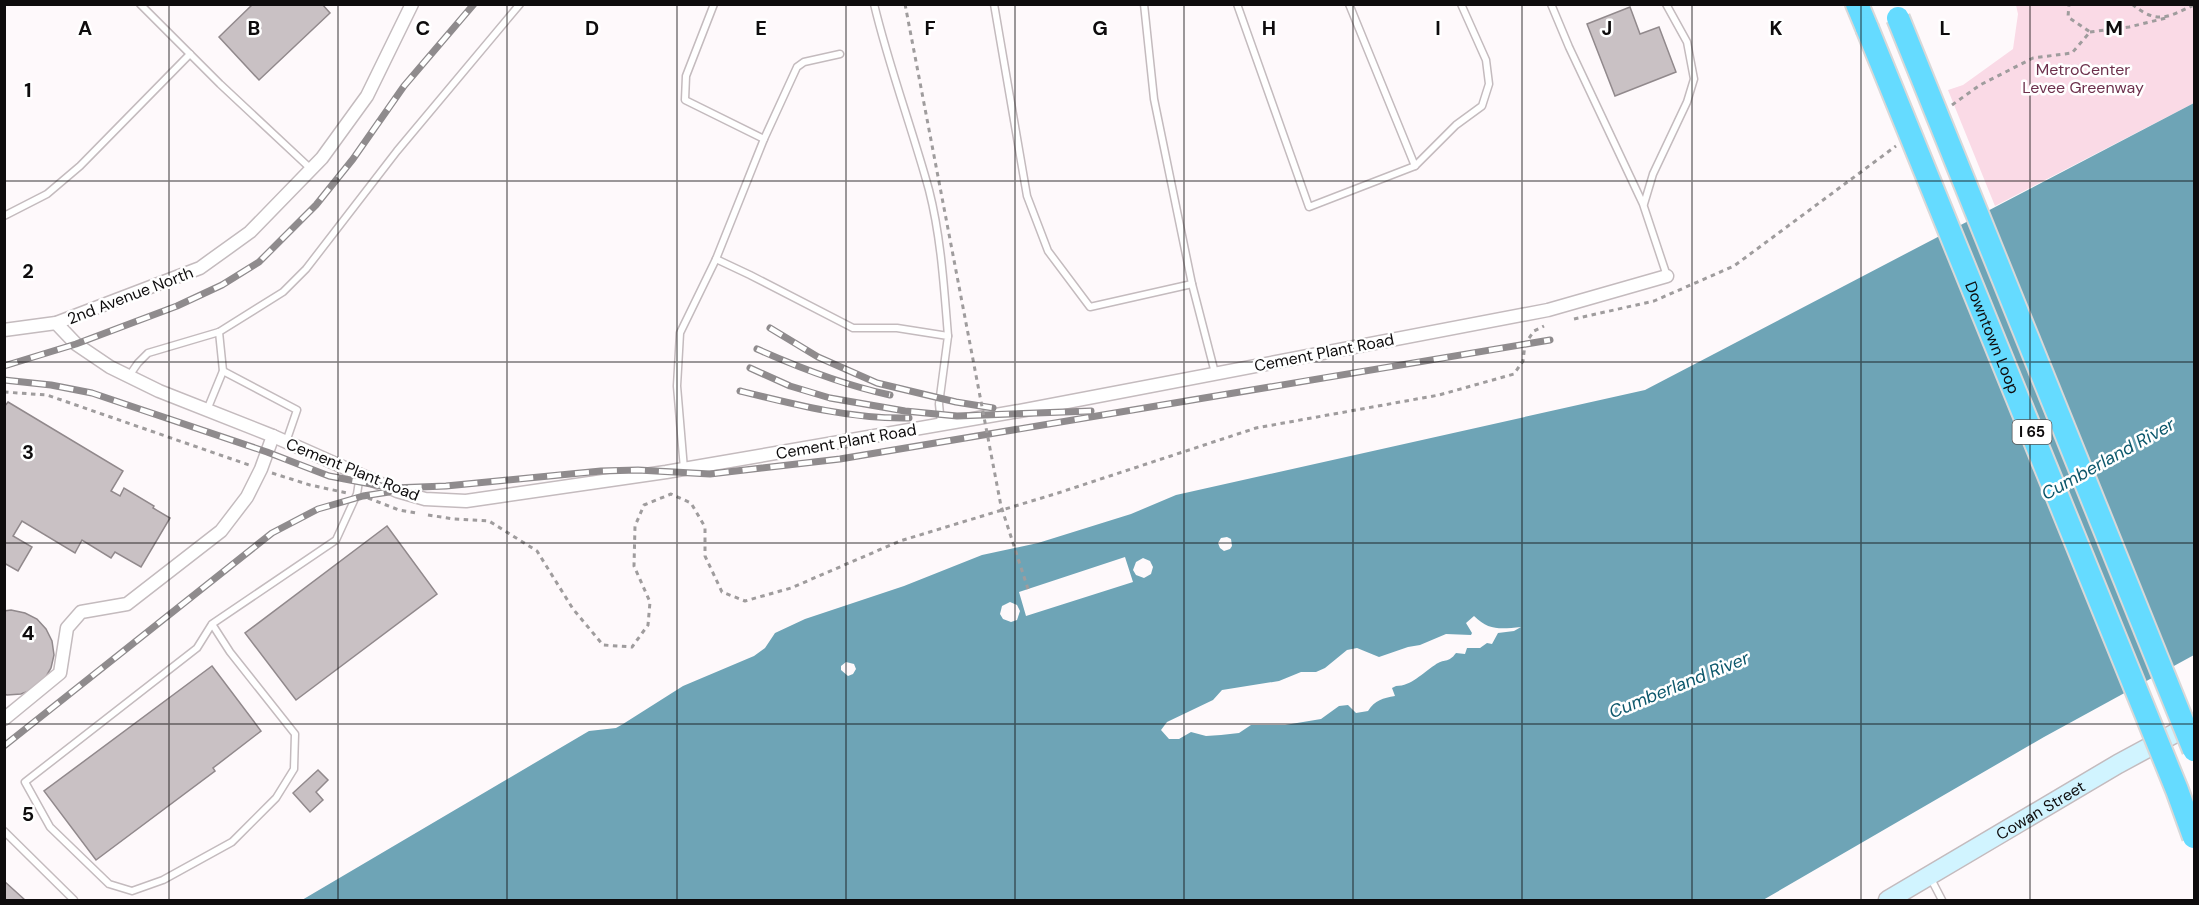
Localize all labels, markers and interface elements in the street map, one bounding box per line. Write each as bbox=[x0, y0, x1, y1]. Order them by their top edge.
text: A bbox=[78, 15, 92, 41]
text: B bbox=[248, 15, 260, 41]
text: C bbox=[416, 15, 430, 41]
text: D bbox=[585, 15, 599, 41]
text: E bbox=[755, 15, 767, 41]
text: F bbox=[924, 15, 936, 41]
text: G bbox=[1092, 15, 1108, 41]
text: H bbox=[1262, 15, 1276, 41]
text: I bbox=[1435, 15, 1441, 41]
text: J bbox=[1602, 15, 1612, 41]
text: K bbox=[1769, 15, 1783, 41]
text: L bbox=[1939, 15, 1951, 41]
text: M bbox=[2105, 15, 2123, 41]
park label: MetroCenter Levee Greenway bbox=[2022, 59, 2144, 98]
text: 1 bbox=[24, 77, 32, 103]
text: 2 bbox=[22, 258, 34, 284]
street label: 2nd Avenue North bbox=[64, 262, 196, 329]
street label: Downtown Loop bbox=[1960, 278, 2025, 397]
street label: Cement Plant Road bbox=[1252, 329, 1396, 376]
water label: Cumberland River bbox=[2037, 412, 2180, 506]
street label: Cement Plant Road bbox=[774, 419, 918, 464]
road number: I 65 bbox=[2012, 420, 2052, 444]
street label: Cement Plant Road bbox=[283, 433, 423, 506]
text: 3 bbox=[22, 439, 34, 465]
text: 4 bbox=[22, 620, 35, 646]
water label: Cumberland River bbox=[1605, 645, 1754, 724]
street label: Cowan Street bbox=[1992, 776, 2089, 845]
text: 5 bbox=[22, 801, 34, 827]

